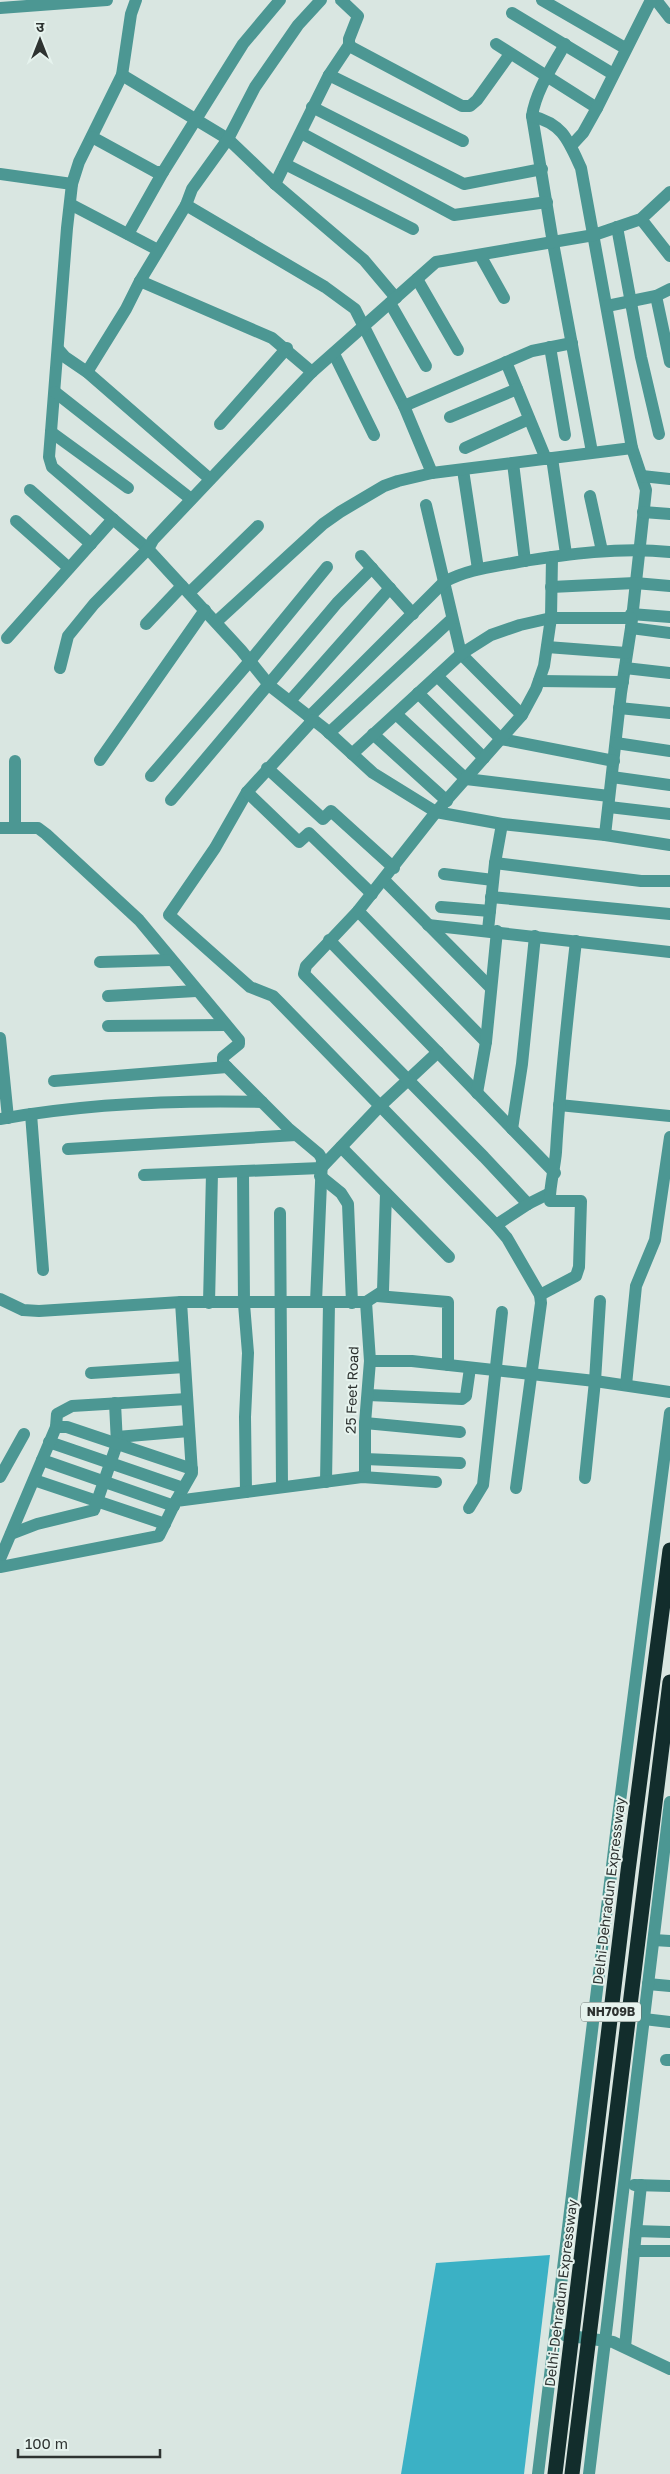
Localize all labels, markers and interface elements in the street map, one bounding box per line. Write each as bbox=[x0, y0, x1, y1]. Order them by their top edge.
north arrow bbox=[15, 15, 65, 65]
text: उ bbox=[36, 18, 45, 35]
street label: 25 Feet Road bbox=[341, 1346, 362, 1434]
street label: Delhi-Dehradun Expressway bbox=[589, 1796, 628, 1986]
road number: NH709B bbox=[581, 2002, 641, 2021]
street label: Delhi-Dehradun Expressway bbox=[541, 2198, 580, 2388]
scale bar bbox=[18, 2426, 160, 2458]
text: 100 m bbox=[25, 2434, 68, 2452]

